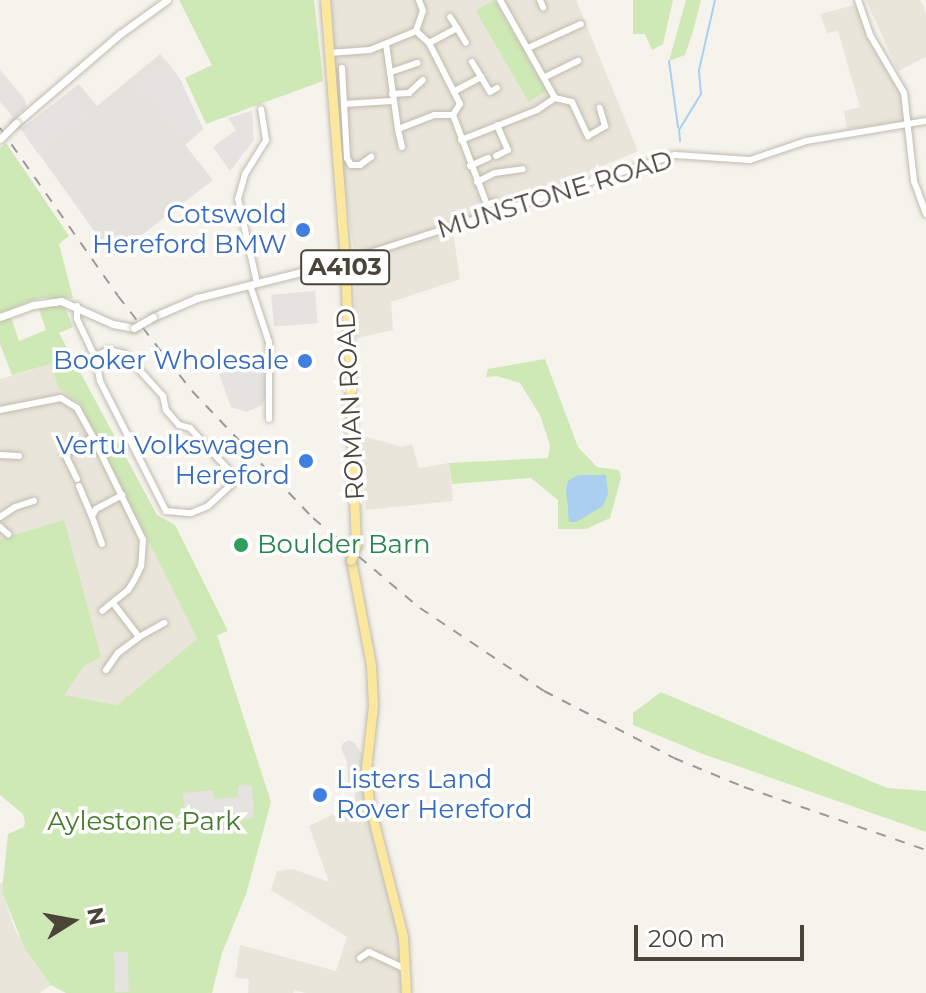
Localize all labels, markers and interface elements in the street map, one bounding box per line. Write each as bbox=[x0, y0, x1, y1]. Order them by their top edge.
street label: MUNSTONE ROAD bbox=[433, 144, 677, 246]
place label: Cotswold Hereford BMW bbox=[92, 199, 287, 260]
marker: Cotswold Hereford BMW bbox=[294, 221, 312, 239]
road number: A4103 bbox=[299, 247, 391, 287]
street label: ROMAN ROAD bbox=[330, 307, 372, 501]
place label: Booker Wholesale bbox=[53, 345, 289, 377]
marker: Booker Wholesale bbox=[296, 352, 314, 370]
place label: Vertu Volkswagen Hereford bbox=[56, 430, 290, 492]
marker: Vertu Volkswagen Hereford bbox=[297, 452, 315, 470]
place label: Boulder Barn bbox=[257, 529, 431, 561]
marker: Boulder Barn bbox=[232, 536, 250, 554]
place label: Listers Land Rover Hereford bbox=[336, 764, 533, 826]
marker: Listers Land Rover Hereford bbox=[311, 786, 329, 804]
park label: Aylestone Park bbox=[47, 806, 241, 838]
north arrow bbox=[32, 881, 112, 961]
text: N bbox=[81, 905, 111, 928]
scale bar bbox=[638, 909, 808, 959]
text: 200 m bbox=[648, 924, 725, 953]

